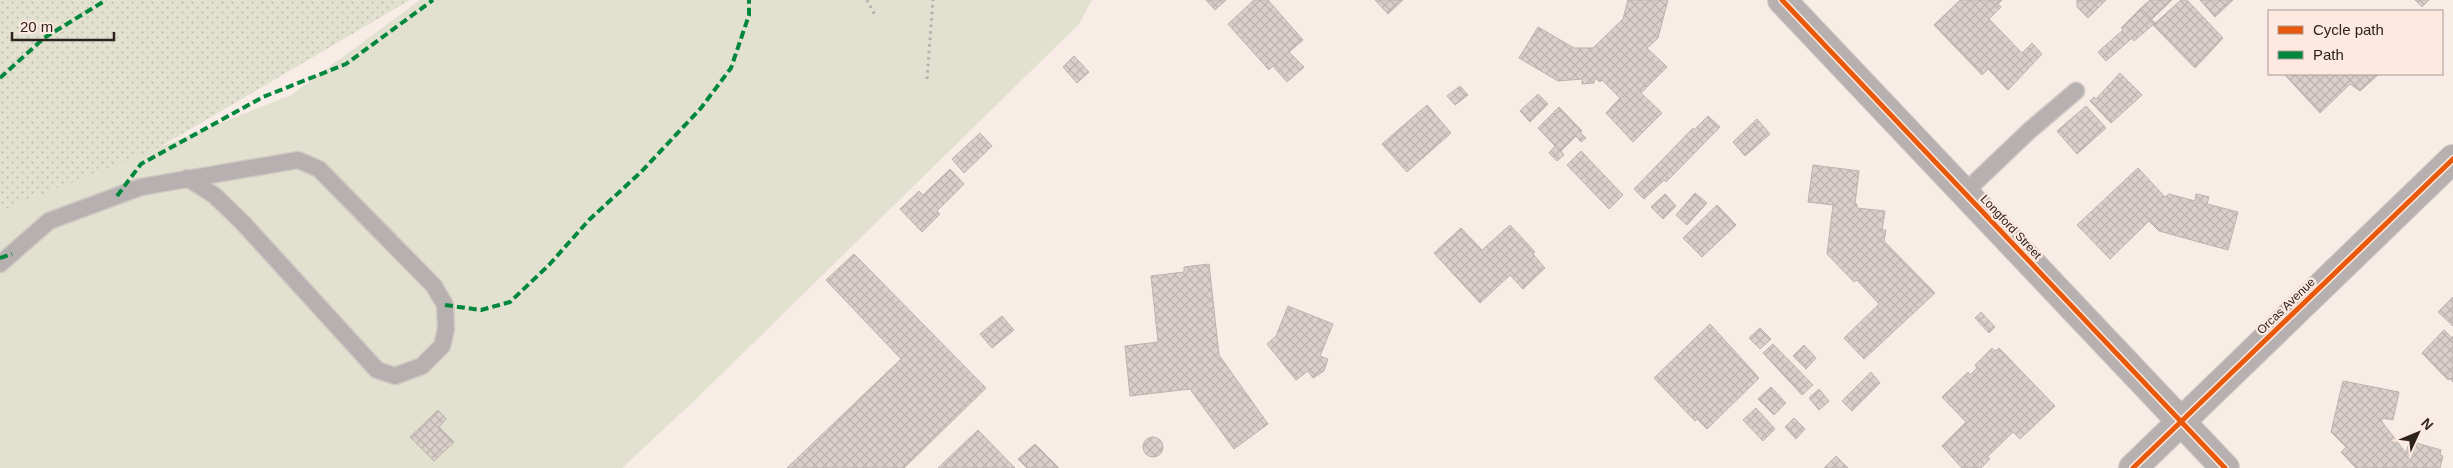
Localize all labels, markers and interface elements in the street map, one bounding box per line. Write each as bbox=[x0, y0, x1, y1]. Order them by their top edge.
scale bar bbox=[12, 10, 115, 42]
legend bbox=[2268, 10, 2443, 75]
text: 20 m bbox=[20, 18, 53, 35]
text: Cycle path bbox=[2313, 21, 2384, 38]
text: Path bbox=[2313, 46, 2344, 63]
street label: Longford Street bbox=[1978, 192, 2045, 263]
street label: Orcas Avenue bbox=[2254, 275, 2318, 337]
north arrow bbox=[2393, 408, 2443, 458]
text: N bbox=[2418, 415, 2437, 433]

